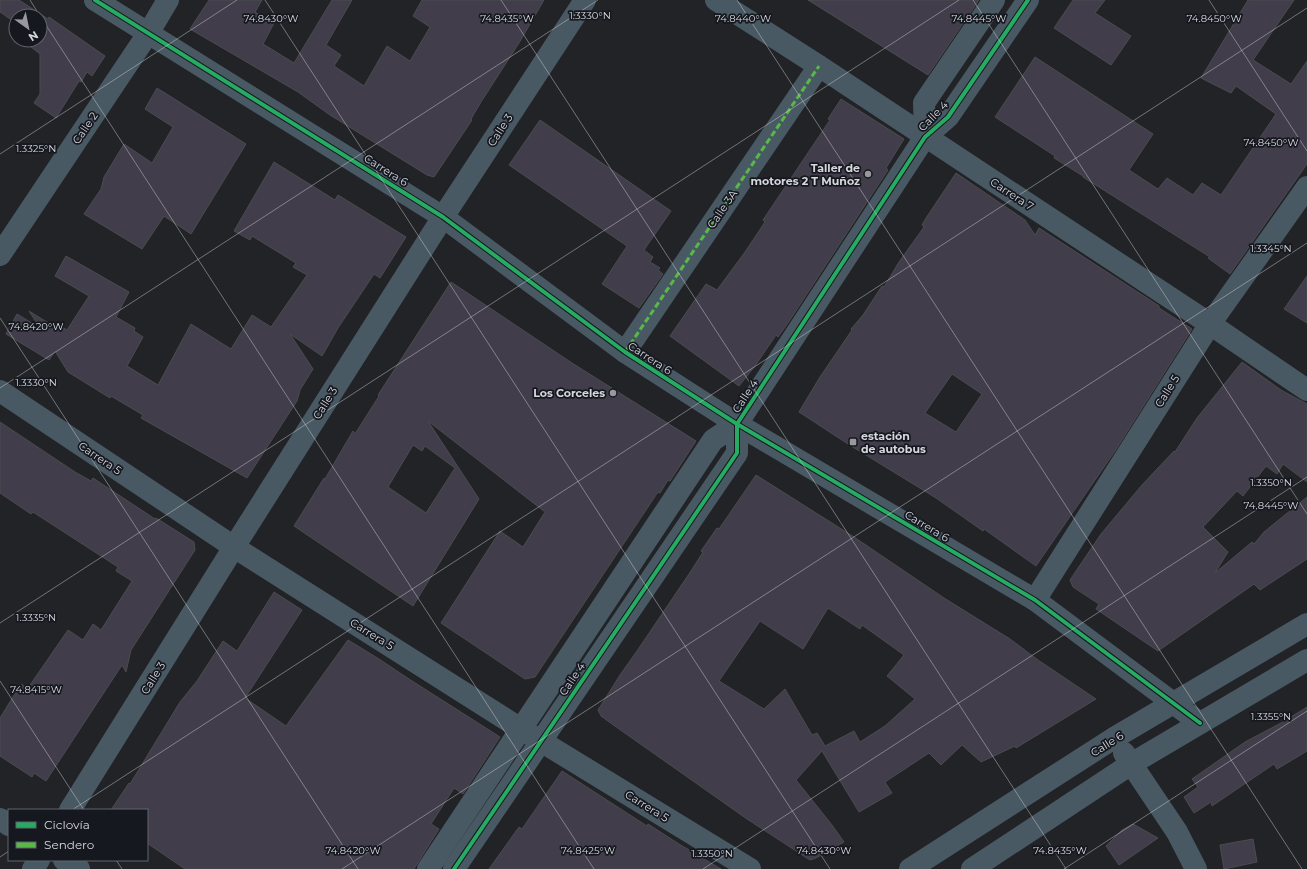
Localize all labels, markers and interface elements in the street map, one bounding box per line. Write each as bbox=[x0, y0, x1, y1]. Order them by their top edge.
north arrow bbox=[8, 8, 48, 48]
text: 1.3330°N bbox=[569, 9, 611, 22]
text: 74.8430°W bbox=[244, 12, 298, 25]
text: 74.8435°W bbox=[480, 12, 534, 25]
text: 74.8440°W bbox=[715, 12, 771, 25]
text: 74.8445°W bbox=[952, 12, 1006, 25]
text: 74.8450°W bbox=[1186, 12, 1242, 25]
text: N bbox=[26, 28, 41, 45]
street label: Calle 4 bbox=[915, 97, 951, 134]
street label: Calle 2 bbox=[69, 109, 101, 147]
street label: Calle 3 bbox=[484, 111, 516, 149]
text: 74.8450°W bbox=[1243, 136, 1299, 149]
text: 1.3325°N bbox=[16, 142, 56, 155]
street label: Carrera 6 bbox=[361, 151, 411, 189]
place label: Taller de motores 2 T Muñoz bbox=[751, 161, 860, 188]
marker: Taller de motores 2 T Muñoz bbox=[863, 169, 873, 179]
street label: Carrera 7 bbox=[988, 175, 1036, 213]
street label: Calle 3A bbox=[704, 187, 740, 231]
text: 1.3345°N bbox=[1250, 242, 1292, 255]
text: 74.8420°W bbox=[8, 320, 64, 333]
street label: Carrera 6 bbox=[625, 339, 675, 378]
street label: Calle 5 bbox=[1152, 372, 1182, 410]
text: 1.3330°N bbox=[15, 376, 57, 389]
street label: Calle 4 bbox=[729, 376, 761, 415]
street label: Calle 3 bbox=[310, 384, 340, 422]
place label: Los Corceles bbox=[533, 386, 605, 400]
marker: Los Corceles bbox=[608, 388, 618, 398]
place label: estación de autobus bbox=[861, 429, 926, 456]
marker: estación de autobus bbox=[848, 437, 858, 447]
street label: Carrera 5 bbox=[76, 438, 124, 478]
text: 1.3350°N bbox=[1250, 476, 1292, 489]
text: 74.8445°W bbox=[1244, 499, 1298, 512]
street label: Carrera 6 bbox=[902, 507, 952, 545]
text: 1.3335°N bbox=[16, 611, 56, 624]
street label: Carrera 5 bbox=[348, 615, 396, 653]
street label: Calle 3 bbox=[138, 659, 168, 697]
street label: Calle 4 bbox=[556, 659, 589, 698]
text: 74.8415°W bbox=[10, 683, 62, 696]
text: 1.3355°N bbox=[1251, 710, 1291, 723]
street label: Calle 6 bbox=[1088, 728, 1126, 760]
street label: Carrera 5 bbox=[623, 787, 671, 825]
legend bbox=[8, 809, 148, 861]
text: Ciclovía bbox=[44, 817, 90, 832]
text: Sendero bbox=[44, 837, 94, 852]
text: 74.8420°W bbox=[325, 844, 381, 857]
text: 74.8425°W bbox=[561, 844, 615, 857]
text: 74.8430°W bbox=[797, 844, 851, 857]
text: 74.8435°W bbox=[1033, 844, 1087, 857]
text: 1.3350°N bbox=[691, 847, 733, 860]

